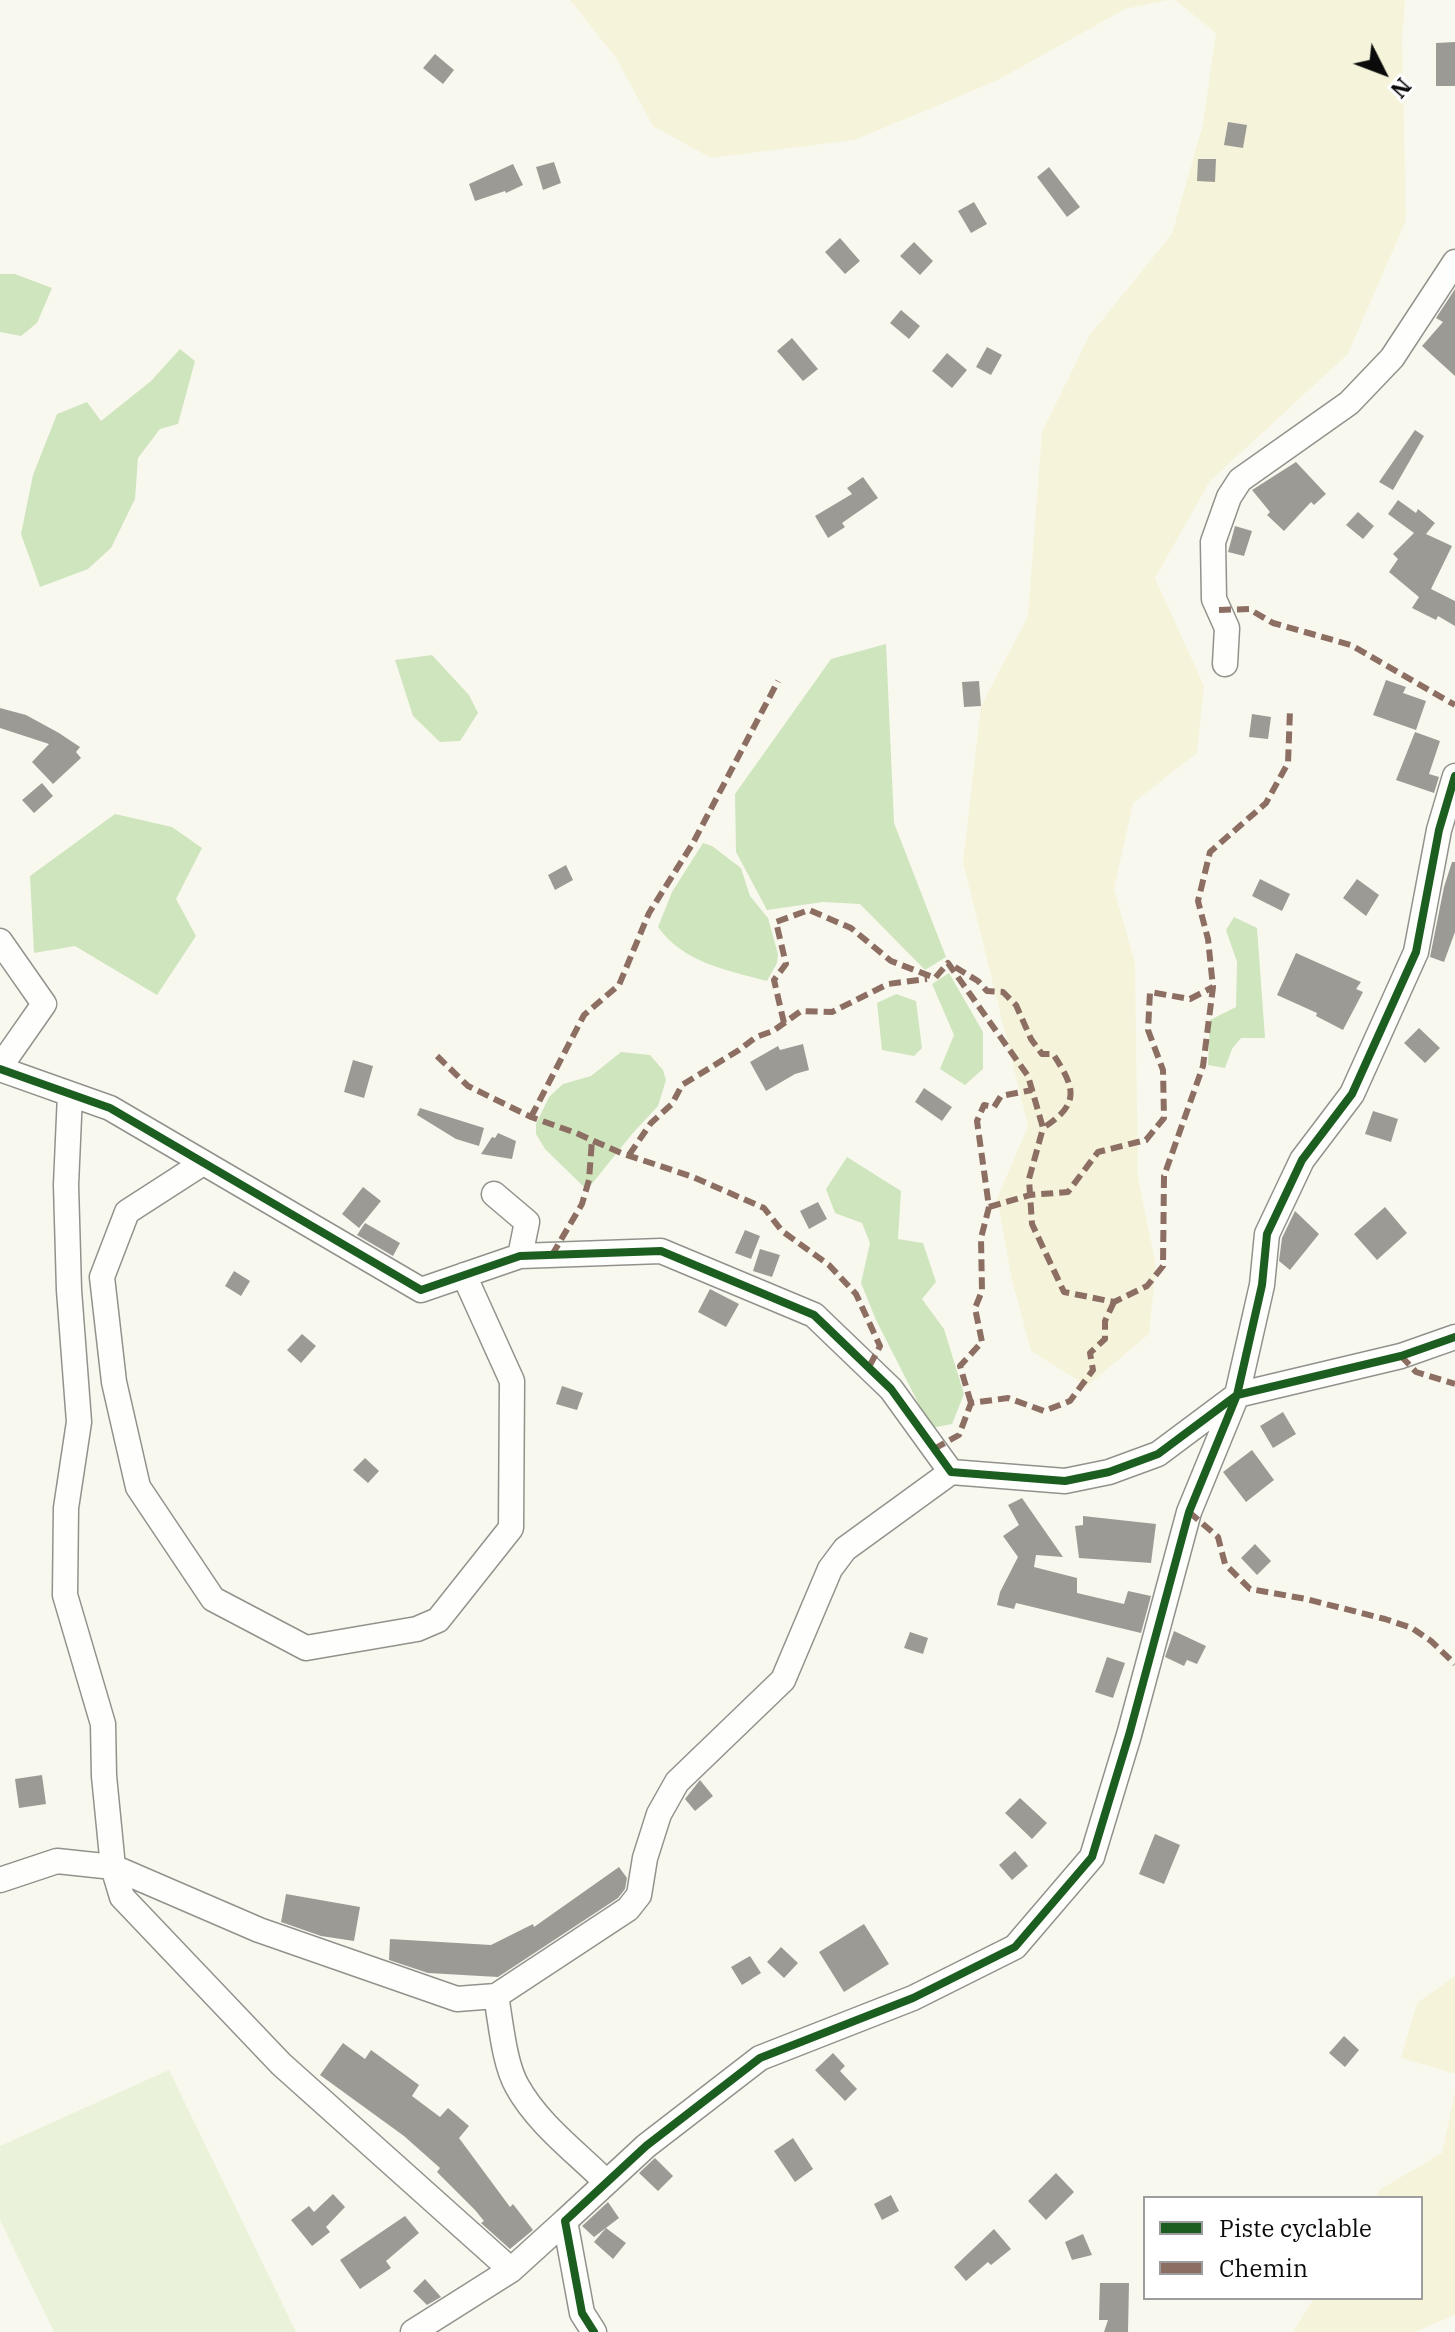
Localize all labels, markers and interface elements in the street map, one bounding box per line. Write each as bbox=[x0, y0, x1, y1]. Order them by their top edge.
north arrow bbox=[1343, 32, 1423, 112]
text: N bbox=[1385, 72, 1418, 105]
legend bbox=[1143, 2196, 1423, 2300]
text: Piste cyclable bbox=[1219, 2212, 1372, 2244]
text: Chemin bbox=[1219, 2252, 1308, 2284]

